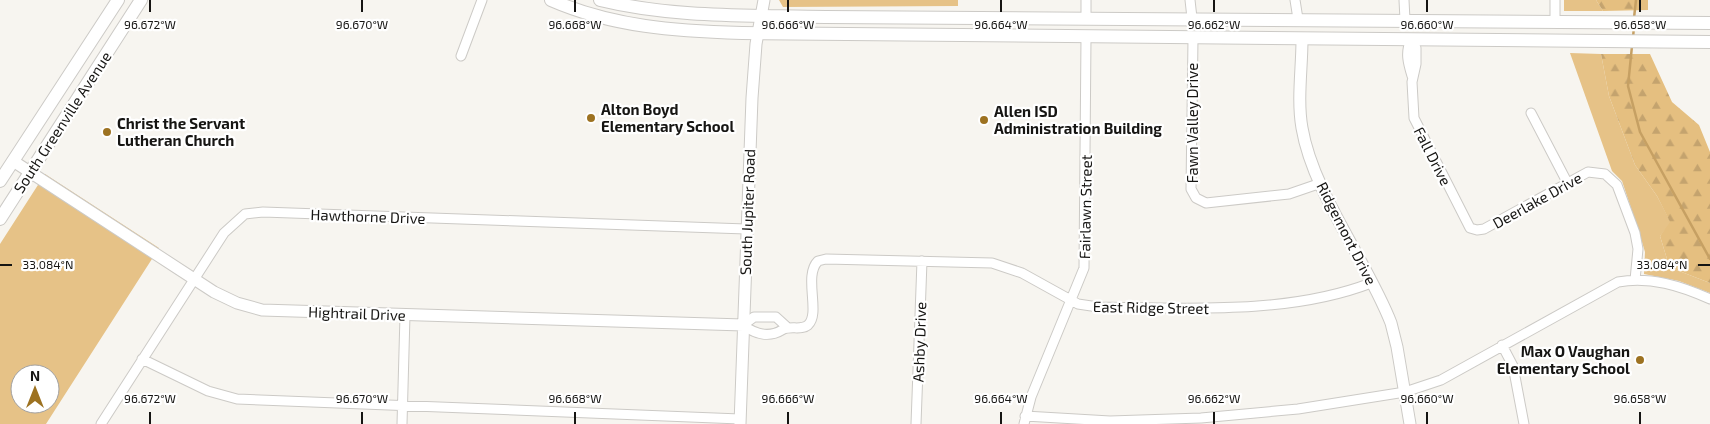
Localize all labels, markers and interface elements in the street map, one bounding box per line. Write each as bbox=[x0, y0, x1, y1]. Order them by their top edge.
text: 96.672°W bbox=[124, 17, 176, 31]
text: 96.670°W bbox=[336, 17, 388, 31]
text: 96.668°W bbox=[548, 17, 602, 31]
text: 96.666°W bbox=[762, 17, 814, 31]
text: 96.664°W bbox=[974, 17, 1028, 31]
text: 96.662°W bbox=[1188, 17, 1240, 31]
text: 96.660°W bbox=[1400, 17, 1454, 31]
text: 96.658°W bbox=[1614, 17, 1666, 31]
street label: South Greenville Avenue bbox=[9, 48, 115, 196]
street label: Fawn Valley Drive bbox=[1183, 63, 1201, 183]
place label: Alton Boyd Elementary School bbox=[601, 100, 734, 136]
place label: Allen ISD Administration Building bbox=[994, 102, 1162, 137]
marker: Alton Boyd Elementary School bbox=[585, 112, 597, 124]
place label: Christ the Servant Lutheran Church bbox=[117, 114, 245, 149]
marker: Allen ISD Administration Building bbox=[978, 114, 990, 126]
street label: Fall Drive bbox=[1411, 124, 1455, 188]
marker: Christ the Servant Lutheran Church bbox=[101, 126, 113, 138]
street label: South Jupiter Road bbox=[736, 149, 758, 275]
street label: Fairlawn Street bbox=[1075, 154, 1095, 259]
street label: Deerlake Drive bbox=[1489, 168, 1585, 232]
street label: Ridgemont Drive bbox=[1313, 179, 1381, 287]
street label: Hawthorne Drive bbox=[310, 205, 426, 227]
text: 33.084°N bbox=[23, 257, 73, 271]
text: 33.084°N bbox=[1637, 257, 1687, 271]
street label: East Ridge Street bbox=[1093, 297, 1210, 317]
street label: Ashby Drive bbox=[909, 301, 929, 383]
street label: Hightrail Drive bbox=[308, 302, 406, 324]
place label: Max O Vaughan Elementary School bbox=[1497, 342, 1630, 378]
marker: Max O Vaughan Elementary School bbox=[1634, 354, 1646, 366]
north arrow bbox=[10, 364, 60, 414]
text: N bbox=[30, 367, 40, 384]
text: 96.672°W bbox=[124, 391, 176, 405]
text: 96.670°W bbox=[336, 391, 388, 405]
text: 96.668°W bbox=[548, 391, 602, 405]
text: 96.666°W bbox=[762, 391, 814, 405]
text: 96.664°W bbox=[974, 391, 1028, 405]
text: 96.662°W bbox=[1188, 391, 1240, 405]
text: 96.660°W bbox=[1400, 391, 1454, 405]
text: 96.658°W bbox=[1614, 391, 1666, 405]

